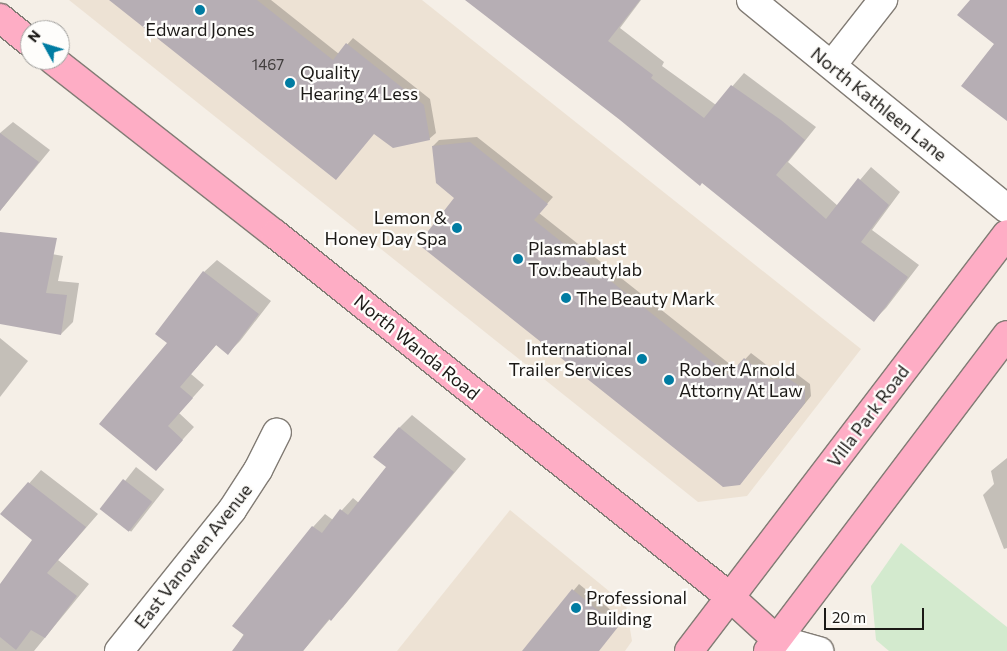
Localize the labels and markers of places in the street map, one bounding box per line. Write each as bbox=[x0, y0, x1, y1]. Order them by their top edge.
marker: Edward Jones bbox=[194, 4, 206, 16]
place label: Edward Jones bbox=[145, 18, 255, 40]
place label: Quality Hearing 4 Less bbox=[300, 62, 418, 104]
marker: Quality Hearing 4 Less bbox=[284, 77, 296, 89]
place label: Lemon & Honey Day Spa bbox=[325, 207, 447, 250]
marker: Lemon & Honey Day Spa bbox=[451, 222, 463, 234]
place label: Plasmablast Tov.beautylab bbox=[528, 238, 642, 280]
marker: Plasmablast Tov.beautylab bbox=[512, 253, 524, 265]
place label: The Beauty Mark bbox=[576, 287, 715, 309]
marker: The Beauty Mark bbox=[560, 292, 572, 304]
place label: International Trailer Services bbox=[509, 338, 632, 380]
marker: International Trailer Services bbox=[636, 353, 648, 365]
place label: Robert Arnold Attorny At Law bbox=[679, 359, 803, 402]
marker: Robert Arnold Attorny At Law bbox=[663, 374, 675, 386]
place label: Professional Building bbox=[586, 587, 687, 630]
marker: Professional Building bbox=[570, 602, 582, 614]

